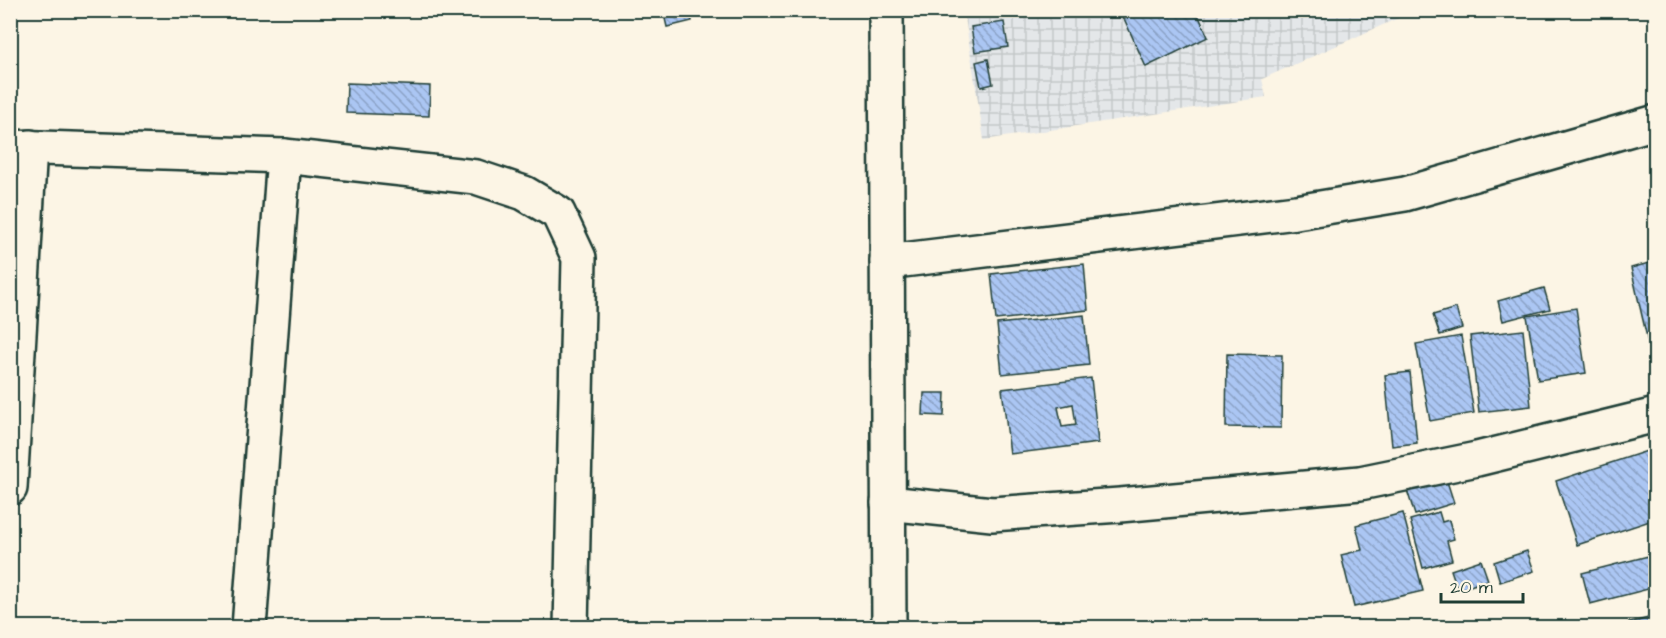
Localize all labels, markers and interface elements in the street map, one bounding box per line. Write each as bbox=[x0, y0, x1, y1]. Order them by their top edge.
scale bar bbox=[1441, 566, 1524, 604]
text: 20 m bbox=[1450, 575, 1493, 600]

